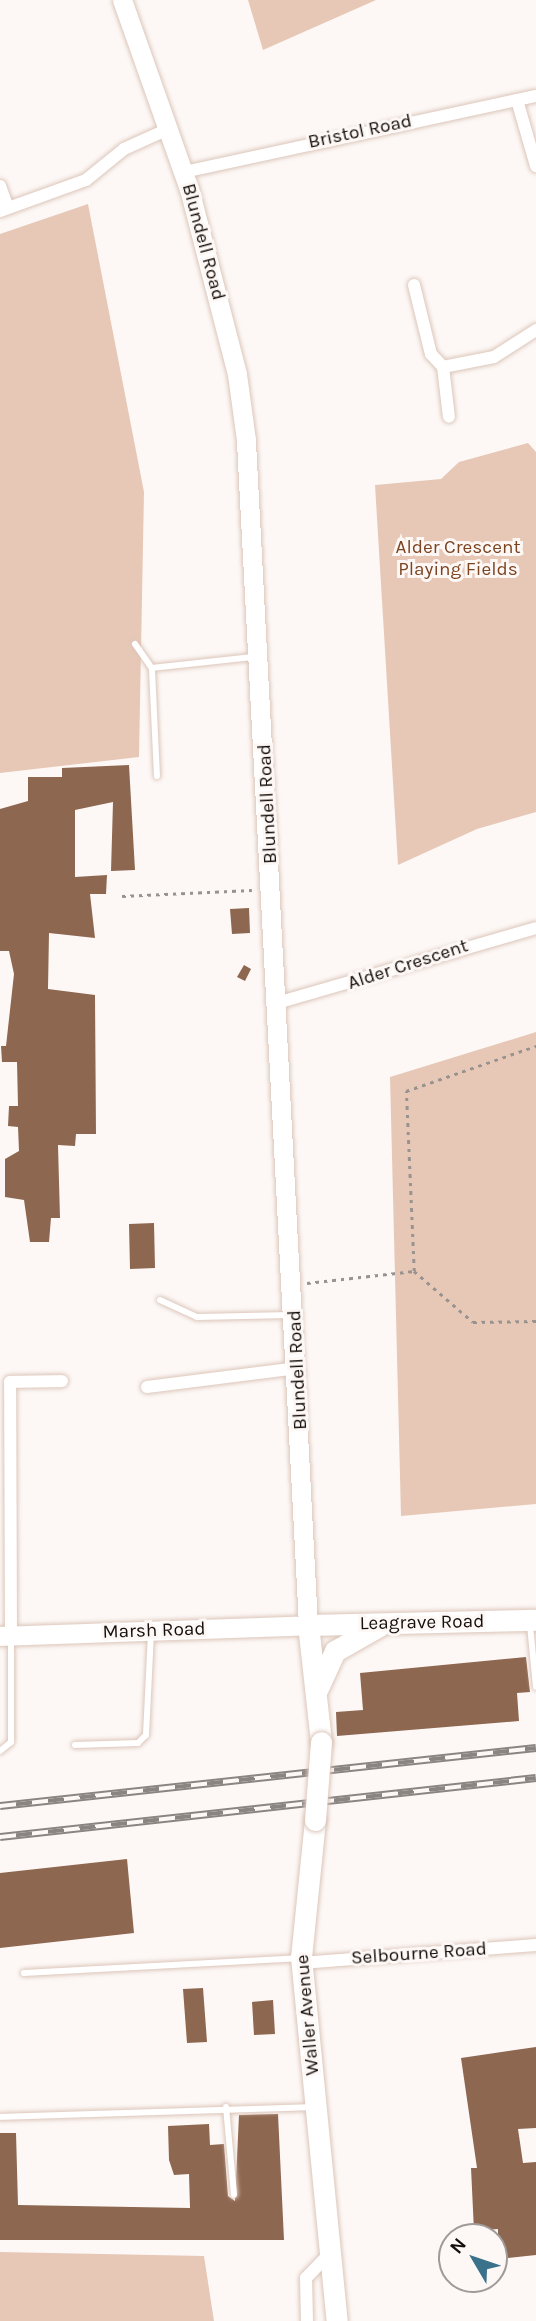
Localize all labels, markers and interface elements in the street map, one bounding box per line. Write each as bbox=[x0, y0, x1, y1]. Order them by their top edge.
street label: Bristol Road bbox=[306, 110, 414, 154]
street label: Blundell Road bbox=[176, 181, 230, 303]
park label: Alder Crescent Playing Fields bbox=[395, 537, 521, 581]
street label: Blundell Road bbox=[253, 743, 283, 865]
street label: Alder Crescent bbox=[345, 935, 471, 995]
street label: Blundell Road bbox=[283, 1309, 313, 1431]
street label: Leagrave Road bbox=[359, 1611, 485, 1635]
street label: Marsh Road bbox=[102, 1618, 206, 1644]
street label: Selbourne Road bbox=[350, 1938, 488, 1970]
street label: Waller Avenue bbox=[291, 1954, 325, 2076]
north arrow bbox=[438, 2223, 508, 2293]
text: N bbox=[445, 2234, 471, 2258]

